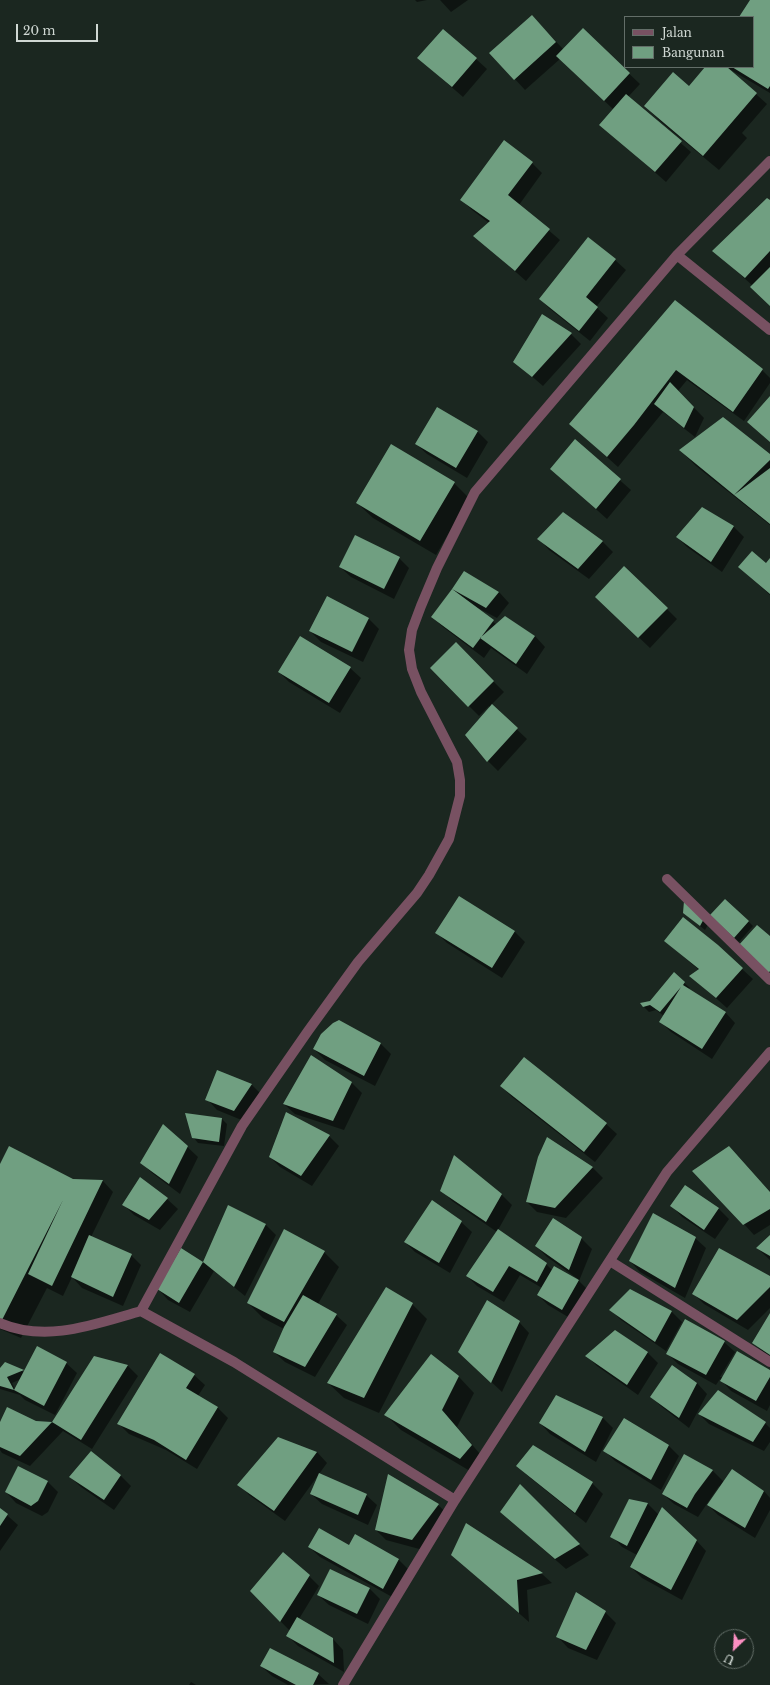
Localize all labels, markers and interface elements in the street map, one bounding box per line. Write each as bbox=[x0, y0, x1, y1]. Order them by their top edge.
scale bar bbox=[18, 16, 100, 42]
legend bbox=[624, 16, 754, 68]
text: 20 m bbox=[23, 23, 55, 38]
text: Jalan bbox=[662, 25, 692, 40]
text: Bangunan bbox=[662, 45, 725, 60]
north arrow bbox=[714, 1629, 754, 1669]
text: U bbox=[722, 1651, 737, 1667]

